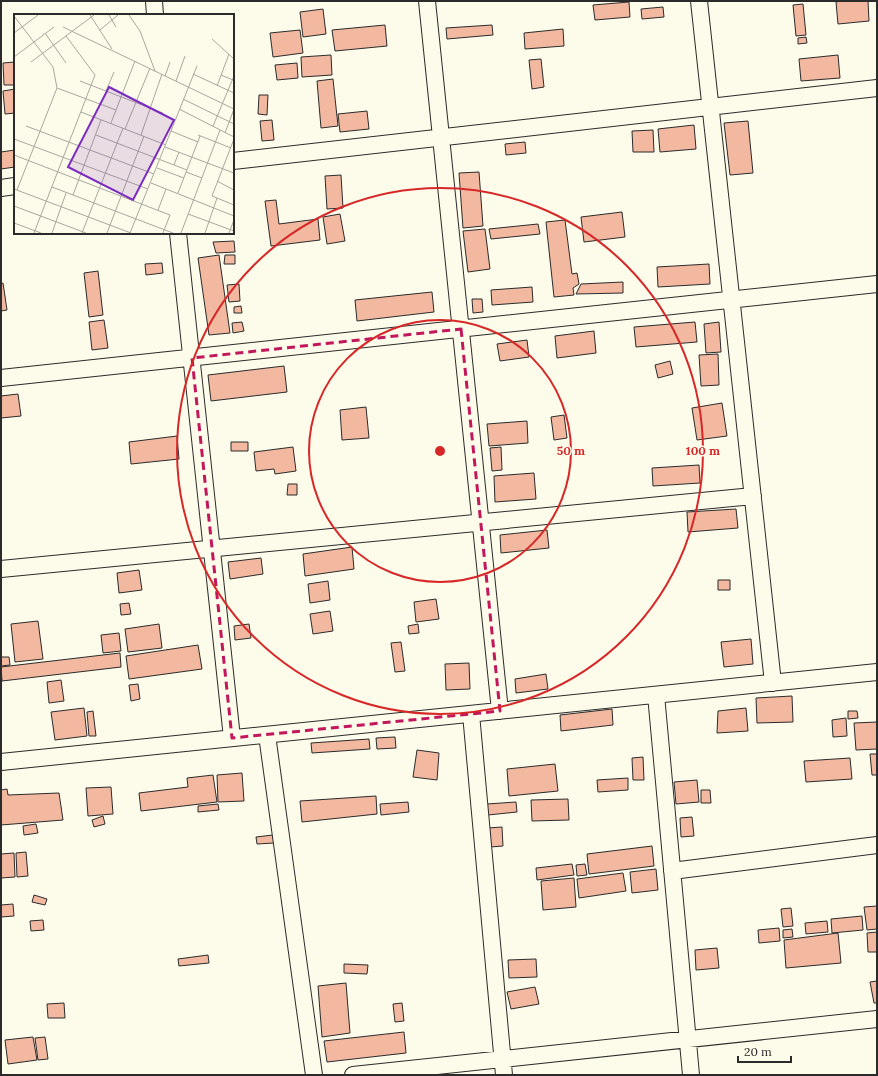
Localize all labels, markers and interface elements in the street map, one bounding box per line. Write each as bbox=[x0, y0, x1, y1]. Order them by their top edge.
inset map bbox=[14, 14, 234, 234]
text: 50 m bbox=[557, 443, 585, 458]
text: 100 m bbox=[686, 443, 720, 458]
centre of rings bbox=[433, 444, 447, 458]
scale bar bbox=[738, 1038, 791, 1064]
text: 20 m bbox=[744, 1044, 772, 1059]

